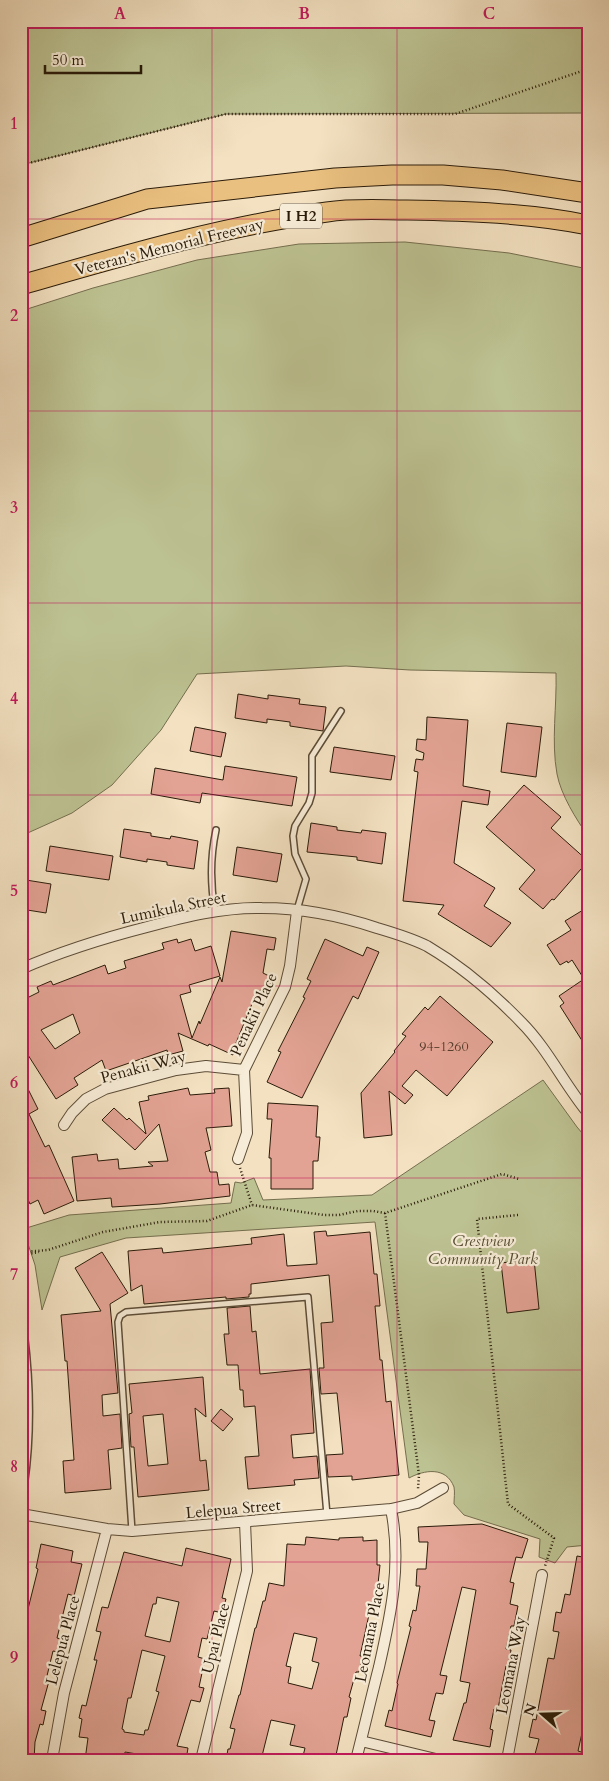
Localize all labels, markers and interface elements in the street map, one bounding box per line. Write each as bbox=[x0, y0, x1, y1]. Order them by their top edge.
text: A bbox=[114, 3, 126, 25]
text: B bbox=[298, 3, 310, 25]
text: C bbox=[483, 3, 495, 25]
scale bar bbox=[45, 42, 141, 74]
text: 50 m bbox=[52, 50, 84, 70]
text: 1 bbox=[10, 113, 18, 135]
road number: I H2 bbox=[280, 204, 322, 228]
street label: Veteran's Memorial Freeway bbox=[72, 213, 267, 281]
text: 2 bbox=[10, 305, 18, 327]
text: 3 bbox=[10, 497, 18, 519]
text: 4 bbox=[10, 688, 18, 710]
text: 5 bbox=[10, 880, 18, 902]
street label: Lumikula Street bbox=[118, 886, 228, 930]
street label: Penakii Place bbox=[225, 969, 283, 1060]
house number: 94-1260 bbox=[419, 1037, 469, 1056]
street label: Penakii Way bbox=[98, 1045, 189, 1089]
text: 6 bbox=[10, 1072, 18, 1094]
park label: Crestview Community Park bbox=[428, 1230, 538, 1270]
text: 7 bbox=[10, 1264, 18, 1286]
text: 8 bbox=[10, 1456, 18, 1478]
street label: Lelepua Street bbox=[185, 1494, 282, 1524]
street label: Leomana Place bbox=[350, 1580, 390, 1684]
street label: Lelepua Place bbox=[40, 1593, 85, 1687]
street label: Upai Place bbox=[197, 1601, 235, 1676]
street label: Leomana Way bbox=[491, 1614, 531, 1716]
text: 9 bbox=[10, 1647, 18, 1669]
north arrow bbox=[516, 1688, 566, 1738]
text: N bbox=[519, 1701, 541, 1719]

